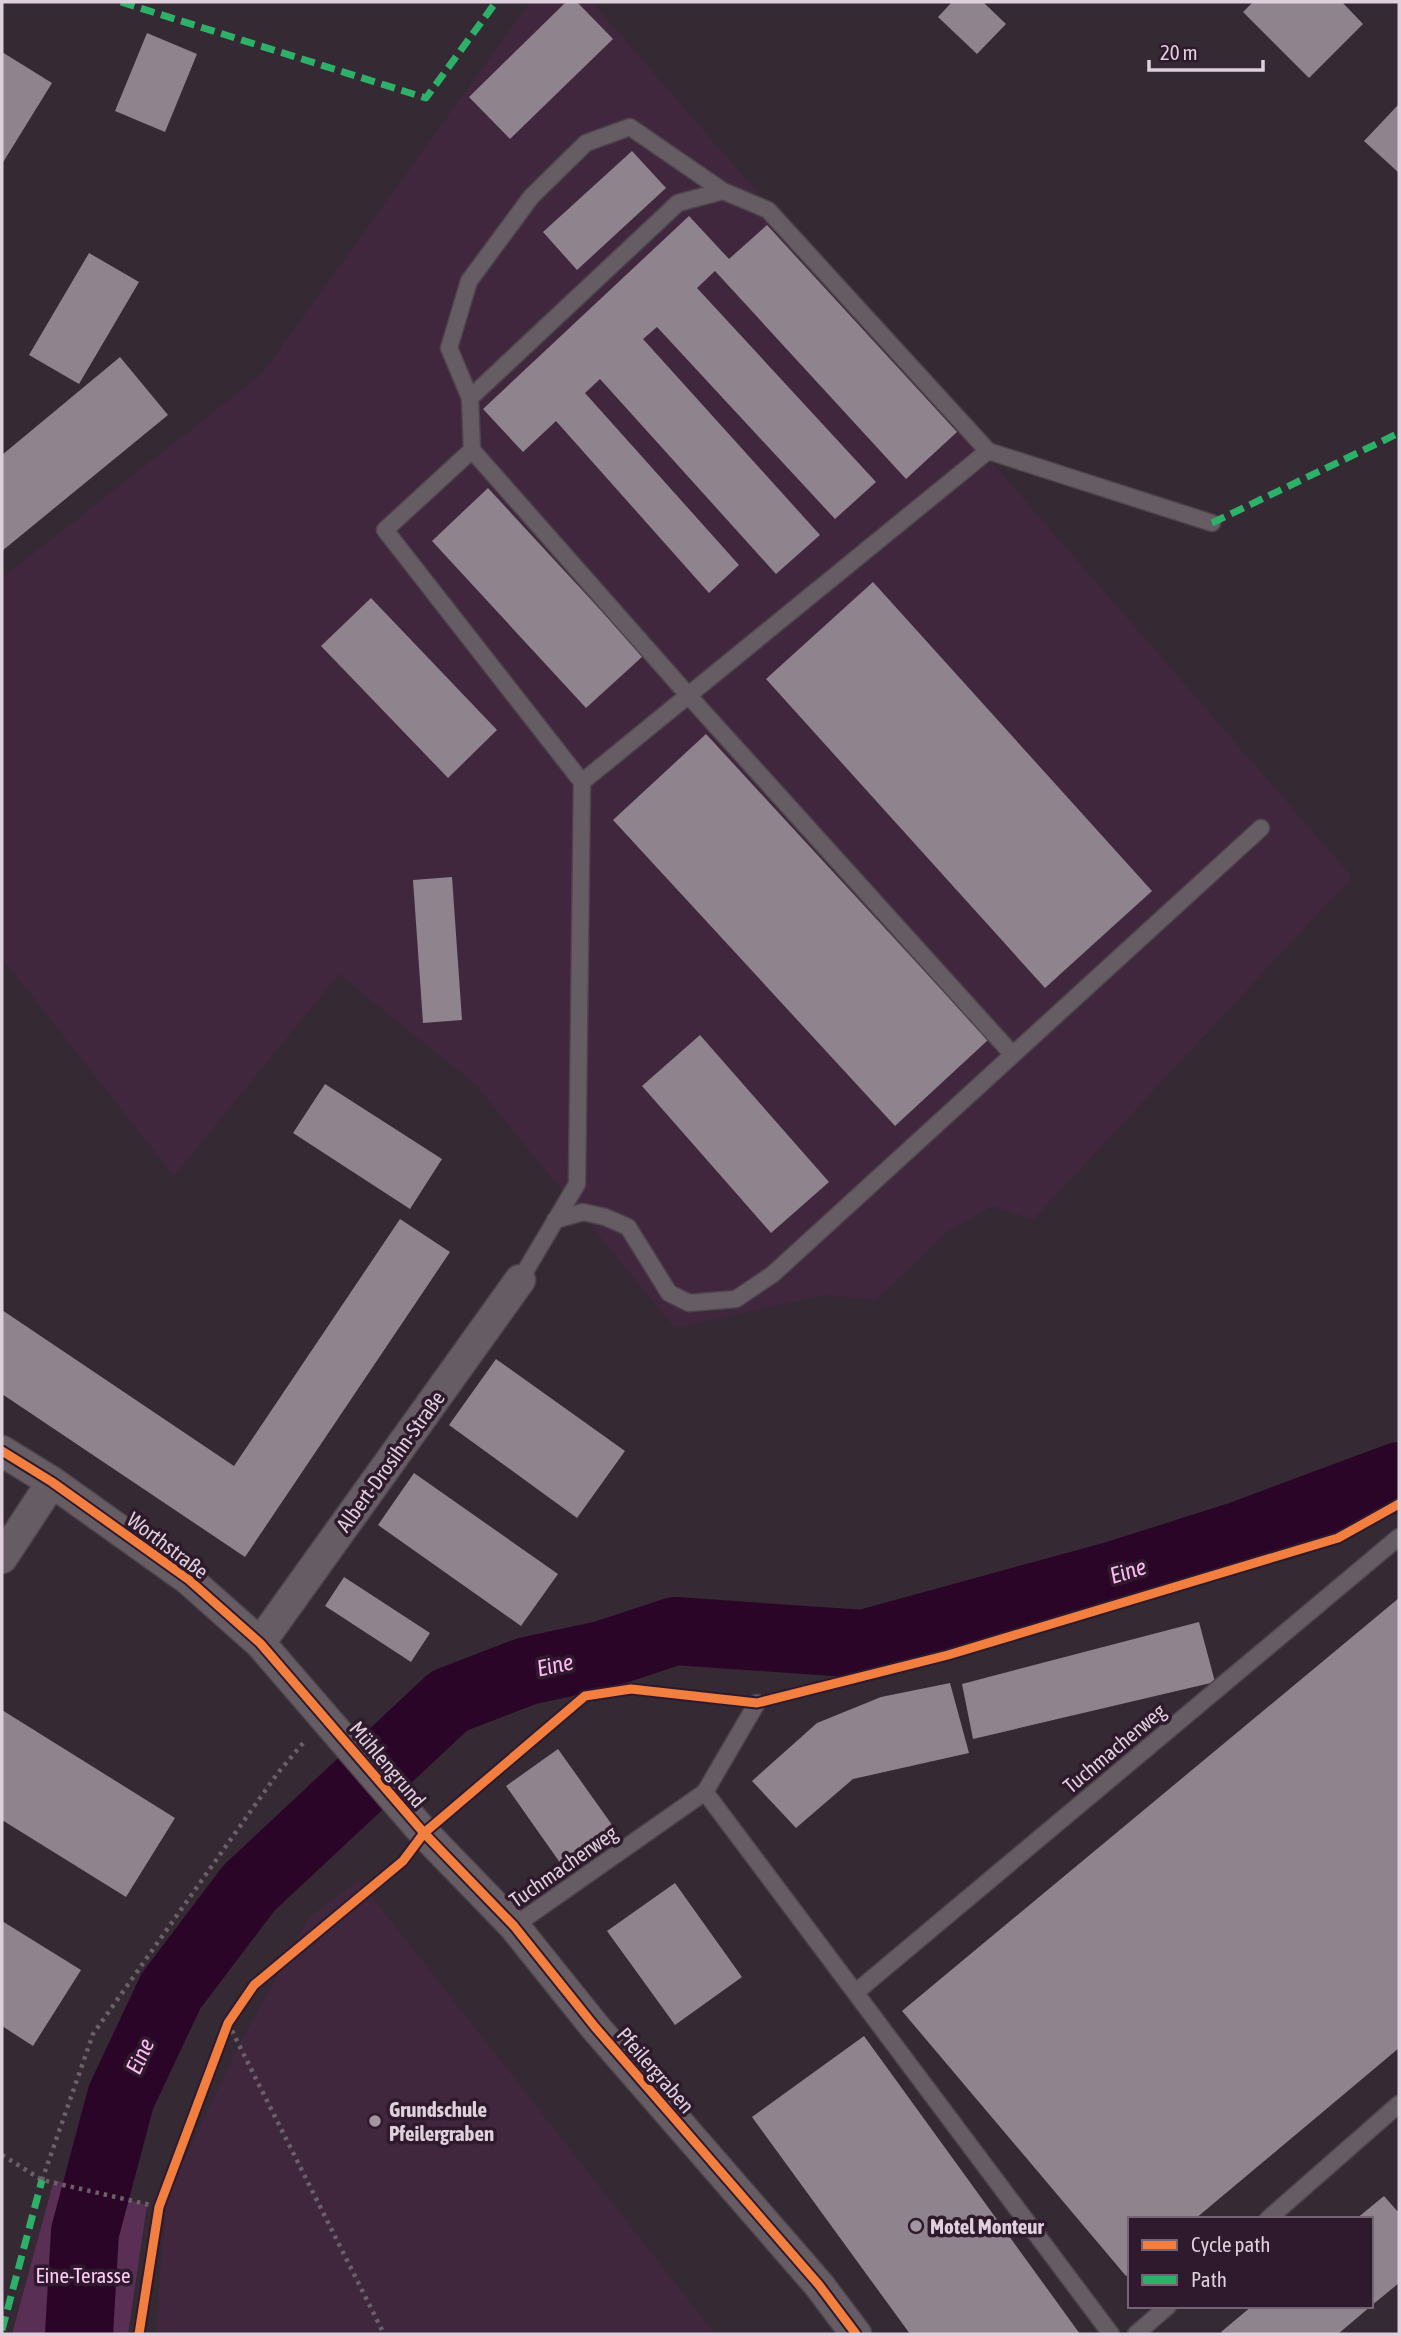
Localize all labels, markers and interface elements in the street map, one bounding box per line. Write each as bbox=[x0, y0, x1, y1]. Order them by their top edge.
scale bar bbox=[1149, 28, 1263, 72]
text: 20 m bbox=[1160, 40, 1198, 64]
street label: Albert-Drosihn-Straße bbox=[331, 1386, 449, 1536]
street label: Worthstraße bbox=[123, 1507, 213, 1583]
water label: Eine bbox=[1107, 1553, 1149, 1589]
water label: Eine bbox=[534, 1648, 576, 1682]
street label: Tuchmacherweg bbox=[1058, 1698, 1170, 1798]
street label: Mühlengrund bbox=[345, 1716, 431, 1812]
street label: Tuchmacherweg bbox=[505, 1820, 621, 1912]
street label: Pfeilergraben bbox=[612, 2022, 700, 2118]
water label: Eine bbox=[120, 2034, 160, 2078]
place label: Grundschule Pfeilergraben bbox=[389, 2097, 494, 2145]
marker: Grundschule Pfeilergraben bbox=[367, 2113, 383, 2129]
place label: Motel Monteur bbox=[930, 2214, 1044, 2238]
legend bbox=[1128, 2217, 1373, 2308]
marker: Motel Monteur bbox=[908, 2218, 924, 2234]
text: Cycle path bbox=[1191, 2232, 1270, 2256]
park label: Eine-Terasse bbox=[35, 2263, 131, 2287]
text: Path bbox=[1191, 2267, 1227, 2291]

